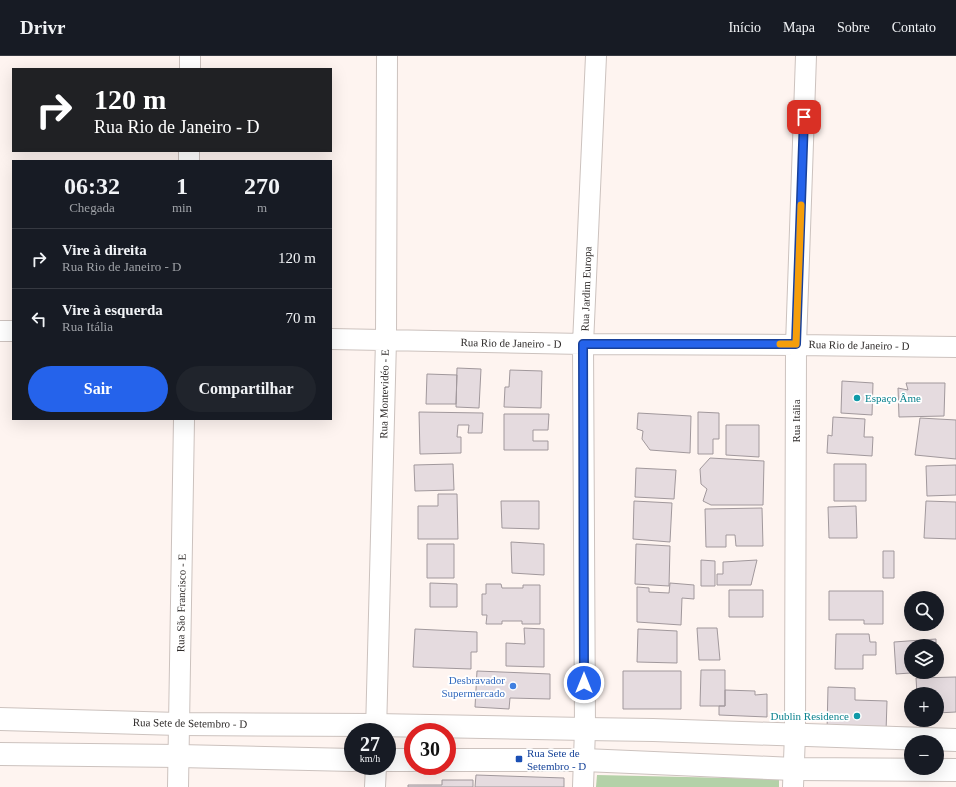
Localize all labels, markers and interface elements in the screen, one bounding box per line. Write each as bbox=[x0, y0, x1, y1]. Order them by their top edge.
text: Drivr bbox=[20, 17, 65, 38]
text: Início bbox=[728, 20, 761, 35]
text: Mapa bbox=[783, 20, 815, 35]
text: Sobre bbox=[837, 20, 870, 35]
text: Contato bbox=[892, 20, 936, 35]
icon: right bbox=[28, 84, 80, 136]
text: 120 m bbox=[94, 84, 166, 115]
pin bbox=[787, 100, 821, 134]
icon: arrive bbox=[793, 106, 815, 128]
text: Rua Rio de Janeiro - D bbox=[94, 117, 259, 137]
text: 06:32 bbox=[64, 173, 120, 199]
text: 1 bbox=[176, 173, 188, 199]
text: 270 bbox=[244, 173, 280, 199]
text: Chegada bbox=[69, 200, 115, 215]
text: min bbox=[172, 200, 192, 215]
text: m bbox=[257, 200, 267, 215]
text: Vire à direita bbox=[62, 242, 147, 258]
street label: Rua Jardim Europa bbox=[579, 246, 593, 332]
icon: right bbox=[28, 248, 50, 270]
text: 120 m bbox=[278, 250, 316, 266]
text: Rua Rio de Janeiro - D bbox=[62, 259, 182, 274]
text: Vire à esquerda bbox=[62, 302, 163, 318]
icon: left bbox=[28, 308, 50, 330]
text: 70 m bbox=[286, 310, 316, 326]
text: Rua Itália bbox=[62, 319, 113, 334]
street label: Rua Rio de Janeiro - D bbox=[460, 336, 562, 350]
street label: Rua Rio de Janeiro - D bbox=[808, 338, 910, 352]
street label: Rua Montevidéo - E bbox=[377, 349, 391, 439]
button: Sair bbox=[28, 366, 168, 412]
button: Compartilhar bbox=[176, 366, 316, 412]
place label: Espaço Âme bbox=[865, 392, 921, 404]
marker: Espaço Âme bbox=[852, 393, 862, 403]
street label: Rua Itália bbox=[790, 399, 802, 443]
street label: Rua São Francisco - E bbox=[174, 553, 188, 652]
map controls bbox=[904, 591, 944, 775]
button: search bbox=[904, 591, 944, 631]
button: layers bbox=[904, 639, 944, 679]
position arrow bbox=[563, 662, 605, 704]
place label: Desbravador Supermercado bbox=[441, 674, 505, 699]
marker: Desbravador Supermercado bbox=[508, 681, 518, 691]
button: + bbox=[904, 687, 944, 727]
place label: Dublin Residence bbox=[770, 710, 849, 722]
marker: Dublin Residence bbox=[852, 711, 862, 721]
street label: Rua Sete de Setembro - D bbox=[133, 716, 247, 730]
speed limit sign: 30 bbox=[404, 723, 456, 775]
text: 27 bbox=[360, 733, 380, 755]
button: − bbox=[904, 735, 944, 775]
place label: Rua Sete de Setembro - D bbox=[527, 747, 586, 772]
text: km/h bbox=[360, 753, 380, 764]
marker: Rua Sete de Setembro - D bbox=[514, 754, 524, 764]

